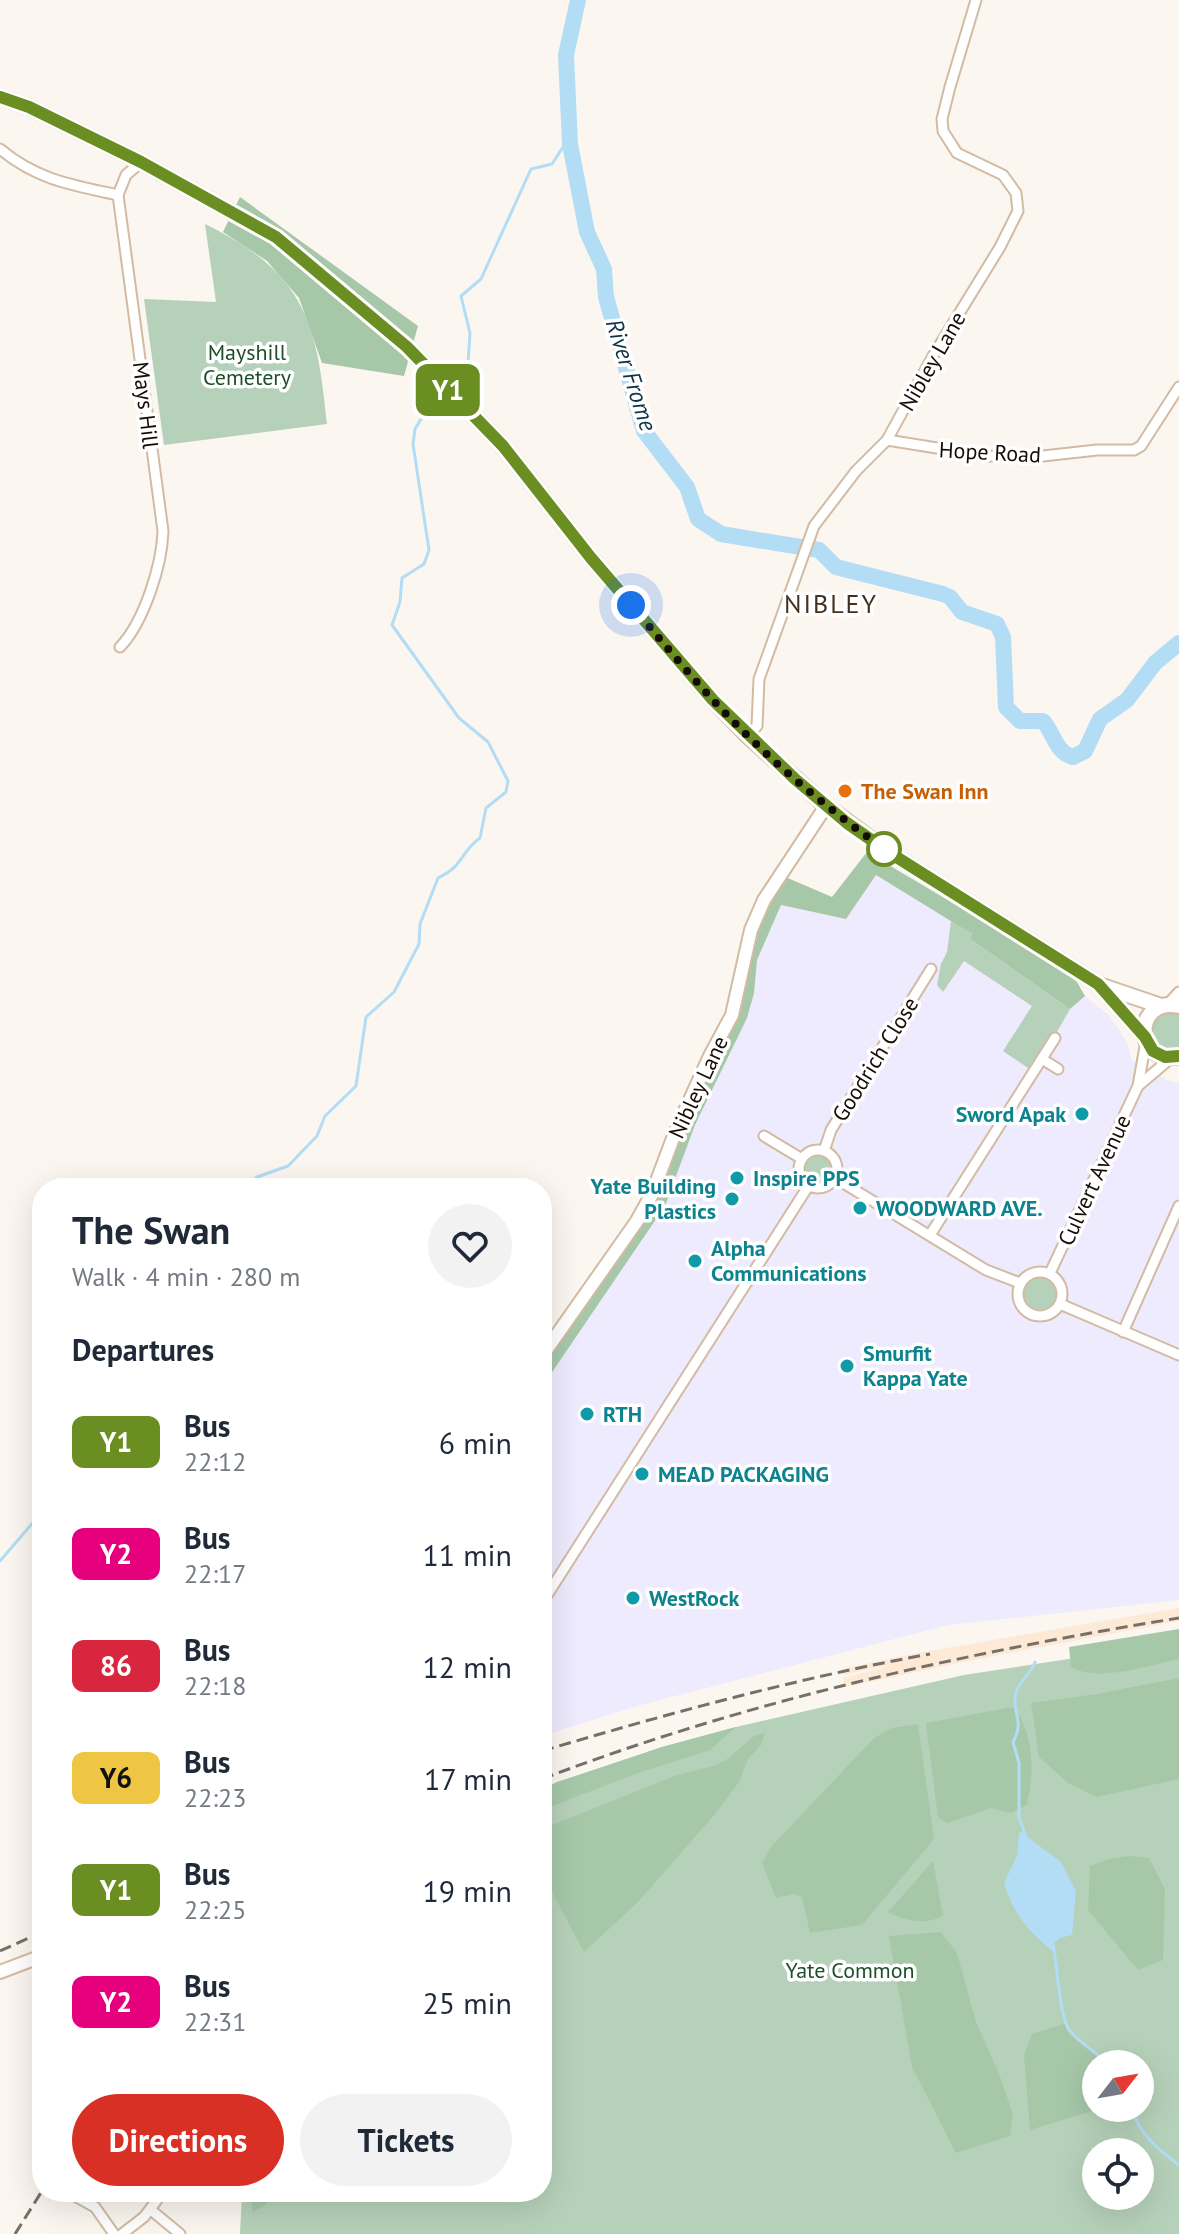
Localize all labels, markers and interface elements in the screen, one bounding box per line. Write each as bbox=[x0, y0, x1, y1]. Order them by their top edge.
street label: Nibley Lane bbox=[892, 306, 972, 416]
water label: River Frome bbox=[599, 315, 664, 435]
park label: Mayshill Cemetery bbox=[203, 338, 292, 391]
street label: Mays Hill bbox=[127, 360, 165, 451]
line badge: Y1 bbox=[412, 364, 484, 416]
text: Y1 bbox=[432, 371, 464, 408]
street label: Hope Road bbox=[938, 435, 1042, 469]
your location bbox=[611, 585, 651, 625]
district label: NIBLEY bbox=[784, 587, 878, 620]
place label: The Swan Inn bbox=[861, 777, 988, 805]
marker: The Swan Inn bbox=[836, 782, 854, 800]
unlabelled marker bbox=[867, 832, 901, 866]
street label: Goodrich Close bbox=[826, 992, 924, 1126]
street label: Nibley Lane bbox=[662, 1031, 734, 1143]
place label: Sword Apak bbox=[956, 1100, 1066, 1128]
marker: Sword Apak bbox=[1073, 1105, 1091, 1123]
street label: Culvert Avenue bbox=[1051, 1110, 1137, 1250]
place label: Inspire PPS bbox=[753, 1164, 860, 1192]
marker: Inspire PPS bbox=[728, 1169, 746, 1187]
place label: Yate Building Plastics bbox=[590, 1172, 716, 1225]
marker: Yate Building Plastics bbox=[723, 1190, 741, 1208]
place label: WOODWARD AVE. bbox=[876, 1194, 1043, 1222]
marker: WOODWARD AVE. bbox=[851, 1199, 869, 1217]
button: heart bbox=[428, 1204, 512, 1288]
text: The Swan bbox=[72, 1205, 230, 1254]
place label: Alpha Communications bbox=[711, 1234, 867, 1287]
marker: Alpha Communications bbox=[686, 1252, 704, 1270]
text: Walk · 4 min · 280 m bbox=[72, 1260, 300, 1293]
text: Departures bbox=[72, 1330, 214, 1369]
place label: Smurfit Kappa Yate bbox=[863, 1339, 968, 1392]
marker: Smurfit Kappa Yate bbox=[838, 1357, 856, 1375]
place label: RTH bbox=[603, 1400, 642, 1428]
marker: RTH bbox=[578, 1405, 596, 1423]
text: Bus bbox=[184, 1406, 231, 1445]
text: Y1 bbox=[100, 1423, 132, 1460]
text: 6 min bbox=[439, 1423, 512, 1462]
text: 22:12 bbox=[184, 1445, 246, 1478]
place label: MEAD PACKAGING bbox=[658, 1460, 829, 1488]
marker: MEAD PACKAGING bbox=[633, 1465, 651, 1483]
text: Bus bbox=[184, 1518, 231, 1557]
text: Y2 bbox=[100, 1535, 132, 1572]
text: 11 min bbox=[422, 1535, 512, 1574]
text: 22:17 bbox=[184, 1557, 246, 1590]
place label: WestRock bbox=[649, 1584, 739, 1612]
marker: WestRock bbox=[624, 1589, 642, 1607]
text: Bus bbox=[184, 1630, 231, 1669]
text: 86 bbox=[100, 1647, 132, 1684]
text: 12 min bbox=[422, 1647, 512, 1686]
text: 22:18 bbox=[184, 1669, 246, 1702]
text: Bus bbox=[184, 1742, 231, 1781]
text: Y6 bbox=[100, 1759, 132, 1796]
text: 17 min bbox=[424, 1759, 512, 1798]
text: 22:23 bbox=[184, 1781, 246, 1814]
text: Bus bbox=[184, 1854, 231, 1893]
text: Y1 bbox=[100, 1871, 132, 1908]
text: 19 min bbox=[422, 1871, 512, 1910]
text: 22:25 bbox=[184, 1893, 246, 1926]
park label: Yate Common bbox=[785, 1956, 915, 1984]
text: Bus bbox=[184, 1966, 231, 2005]
text: Y2 bbox=[100, 1983, 132, 2020]
text: 25 min bbox=[422, 1983, 512, 2022]
text: 22:31 bbox=[184, 2005, 246, 2038]
north arrow bbox=[1082, 2050, 1154, 2122]
map controls bbox=[1082, 2050, 1154, 2210]
button: Directions bbox=[72, 2094, 284, 2186]
button: Tickets bbox=[300, 2094, 512, 2186]
button: locate bbox=[1082, 2138, 1154, 2210]

